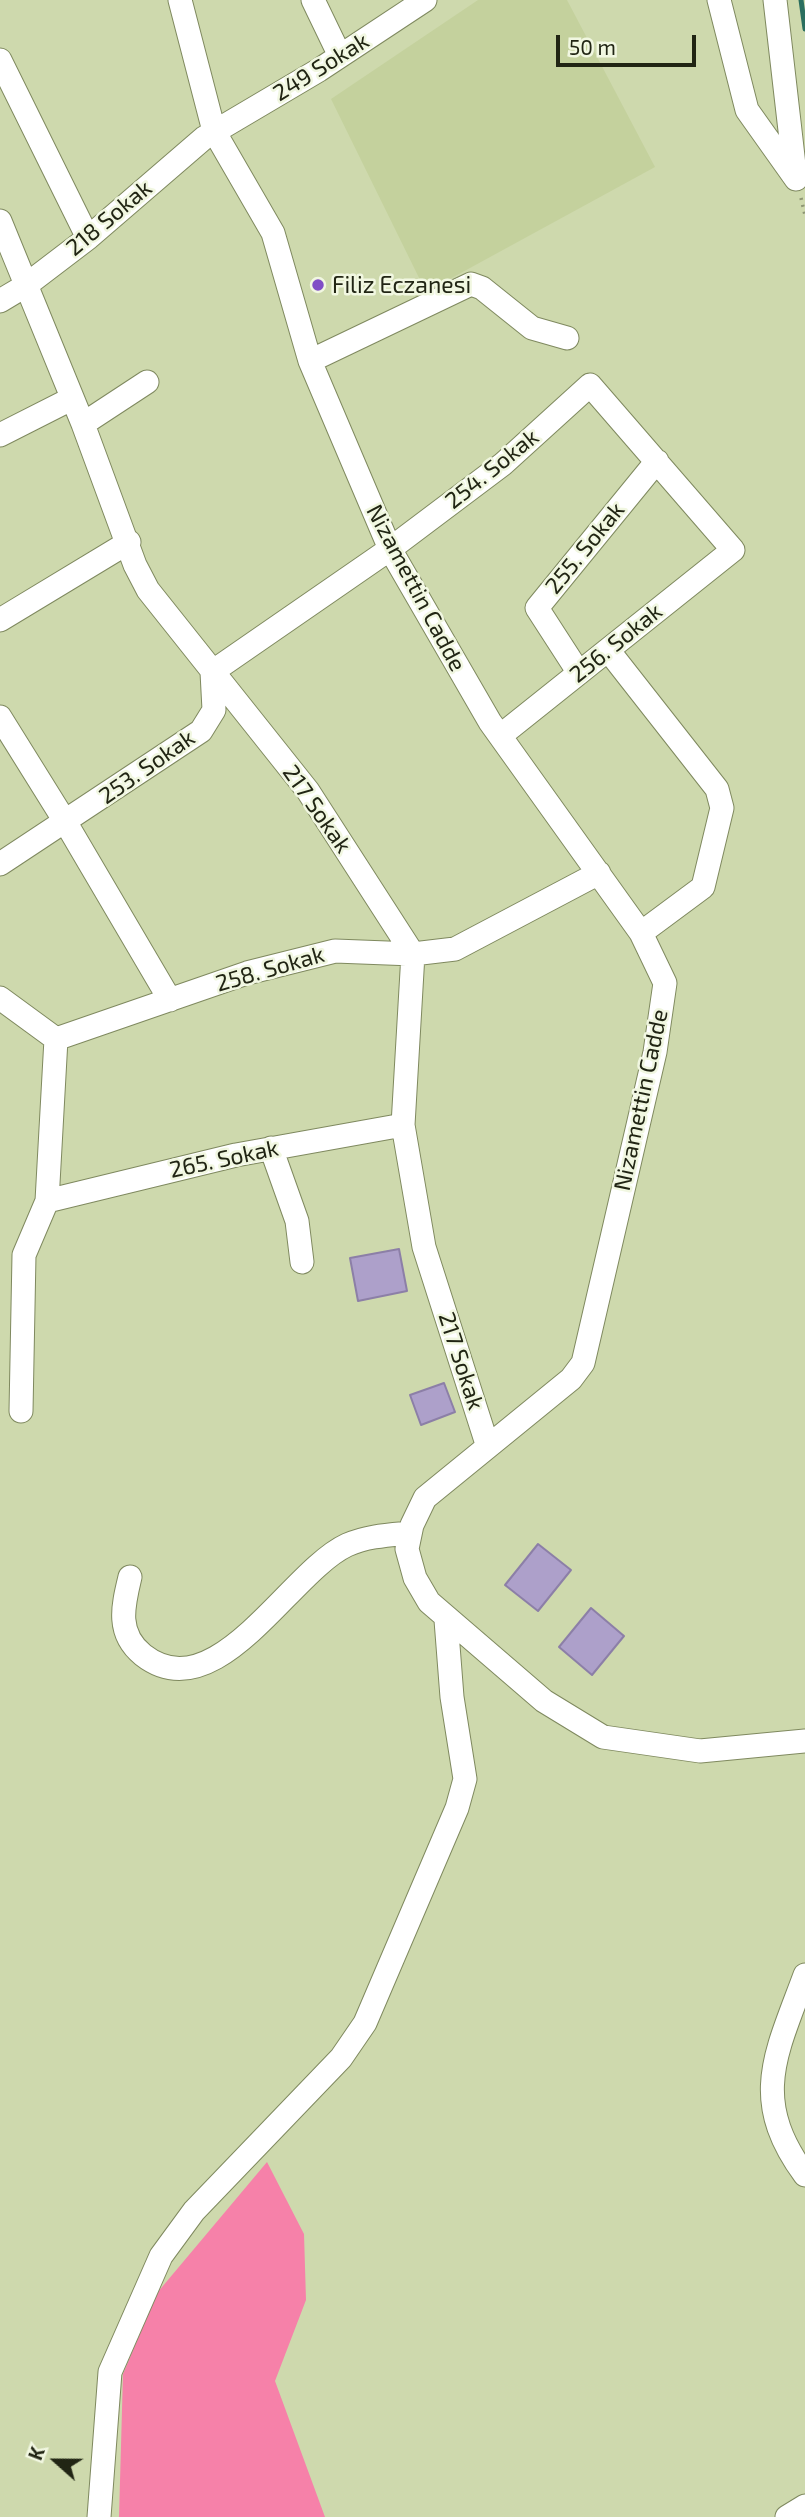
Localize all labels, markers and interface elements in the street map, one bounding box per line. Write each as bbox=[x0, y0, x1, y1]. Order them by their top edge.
scale bar bbox=[560, 21, 700, 65]
street label: 249 Sokak bbox=[268, 27, 374, 107]
text: 50 m bbox=[569, 34, 616, 59]
street label: 218 Sokak bbox=[61, 174, 157, 262]
place label: Filiz Eczanesi bbox=[332, 271, 471, 299]
marker: Filiz Eczanesi bbox=[310, 277, 326, 293]
street label: 254. Sokak bbox=[440, 423, 544, 515]
street label: 255. Sokak bbox=[540, 497, 630, 599]
street label: Nizamettin Cadde bbox=[360, 500, 472, 676]
street label: 256. Sokak bbox=[564, 597, 668, 689]
street label: 253. Sokak bbox=[94, 724, 200, 810]
street label: 217 Sokak bbox=[277, 760, 357, 858]
street label: 258. Sokak bbox=[213, 940, 327, 998]
street label: Nizamettin Cadde bbox=[608, 1007, 674, 1193]
street label: 265. Sokak bbox=[167, 1134, 281, 1184]
street label: 217 Sokak bbox=[432, 1309, 490, 1413]
north arrow bbox=[21, 2426, 91, 2496]
text: K bbox=[23, 2444, 49, 2463]

